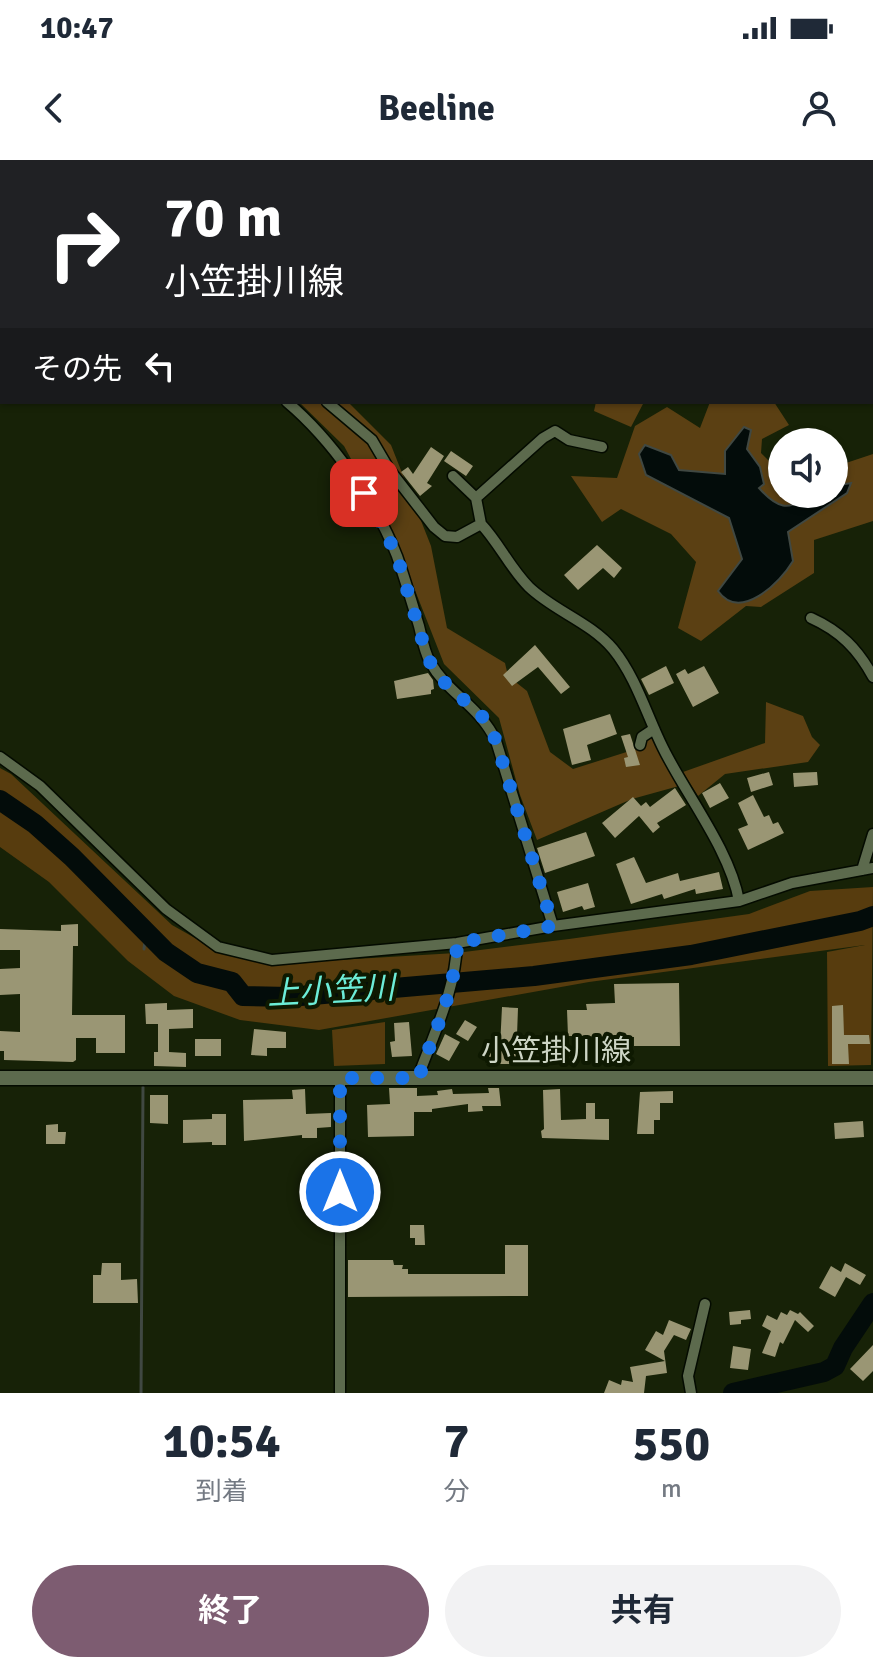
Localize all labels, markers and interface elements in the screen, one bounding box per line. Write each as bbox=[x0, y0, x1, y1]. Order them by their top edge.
text: 10:47 bbox=[40, 10, 114, 47]
icon: back bbox=[32, 86, 76, 130]
text: Beeline bbox=[378, 86, 495, 131]
icon: person bbox=[797, 86, 841, 130]
text: 70 m bbox=[164, 183, 282, 252]
icon: right bbox=[32, 192, 136, 296]
text: 小笠掛川線 bbox=[164, 260, 344, 305]
icon: left bbox=[138, 344, 182, 388]
text: その先 bbox=[32, 351, 122, 388]
map controls bbox=[768, 428, 848, 508]
button: sound bbox=[768, 428, 848, 508]
pin bbox=[330, 459, 398, 527]
icon: arrive bbox=[342, 471, 386, 515]
water label: 上小笠川 bbox=[266, 968, 399, 1014]
street label: 小笠掛川線 bbox=[481, 1033, 631, 1070]
position arrow bbox=[298, 1150, 382, 1234]
text: 10:54 bbox=[163, 1412, 281, 1471]
text: 7 bbox=[444, 1412, 469, 1471]
text: 550 bbox=[632, 1415, 710, 1474]
text: m bbox=[661, 1473, 682, 1505]
text: 到着 bbox=[196, 1476, 248, 1508]
text: 分 bbox=[444, 1476, 470, 1508]
button: 終了 bbox=[32, 1565, 429, 1657]
button: 共有 bbox=[445, 1565, 841, 1657]

